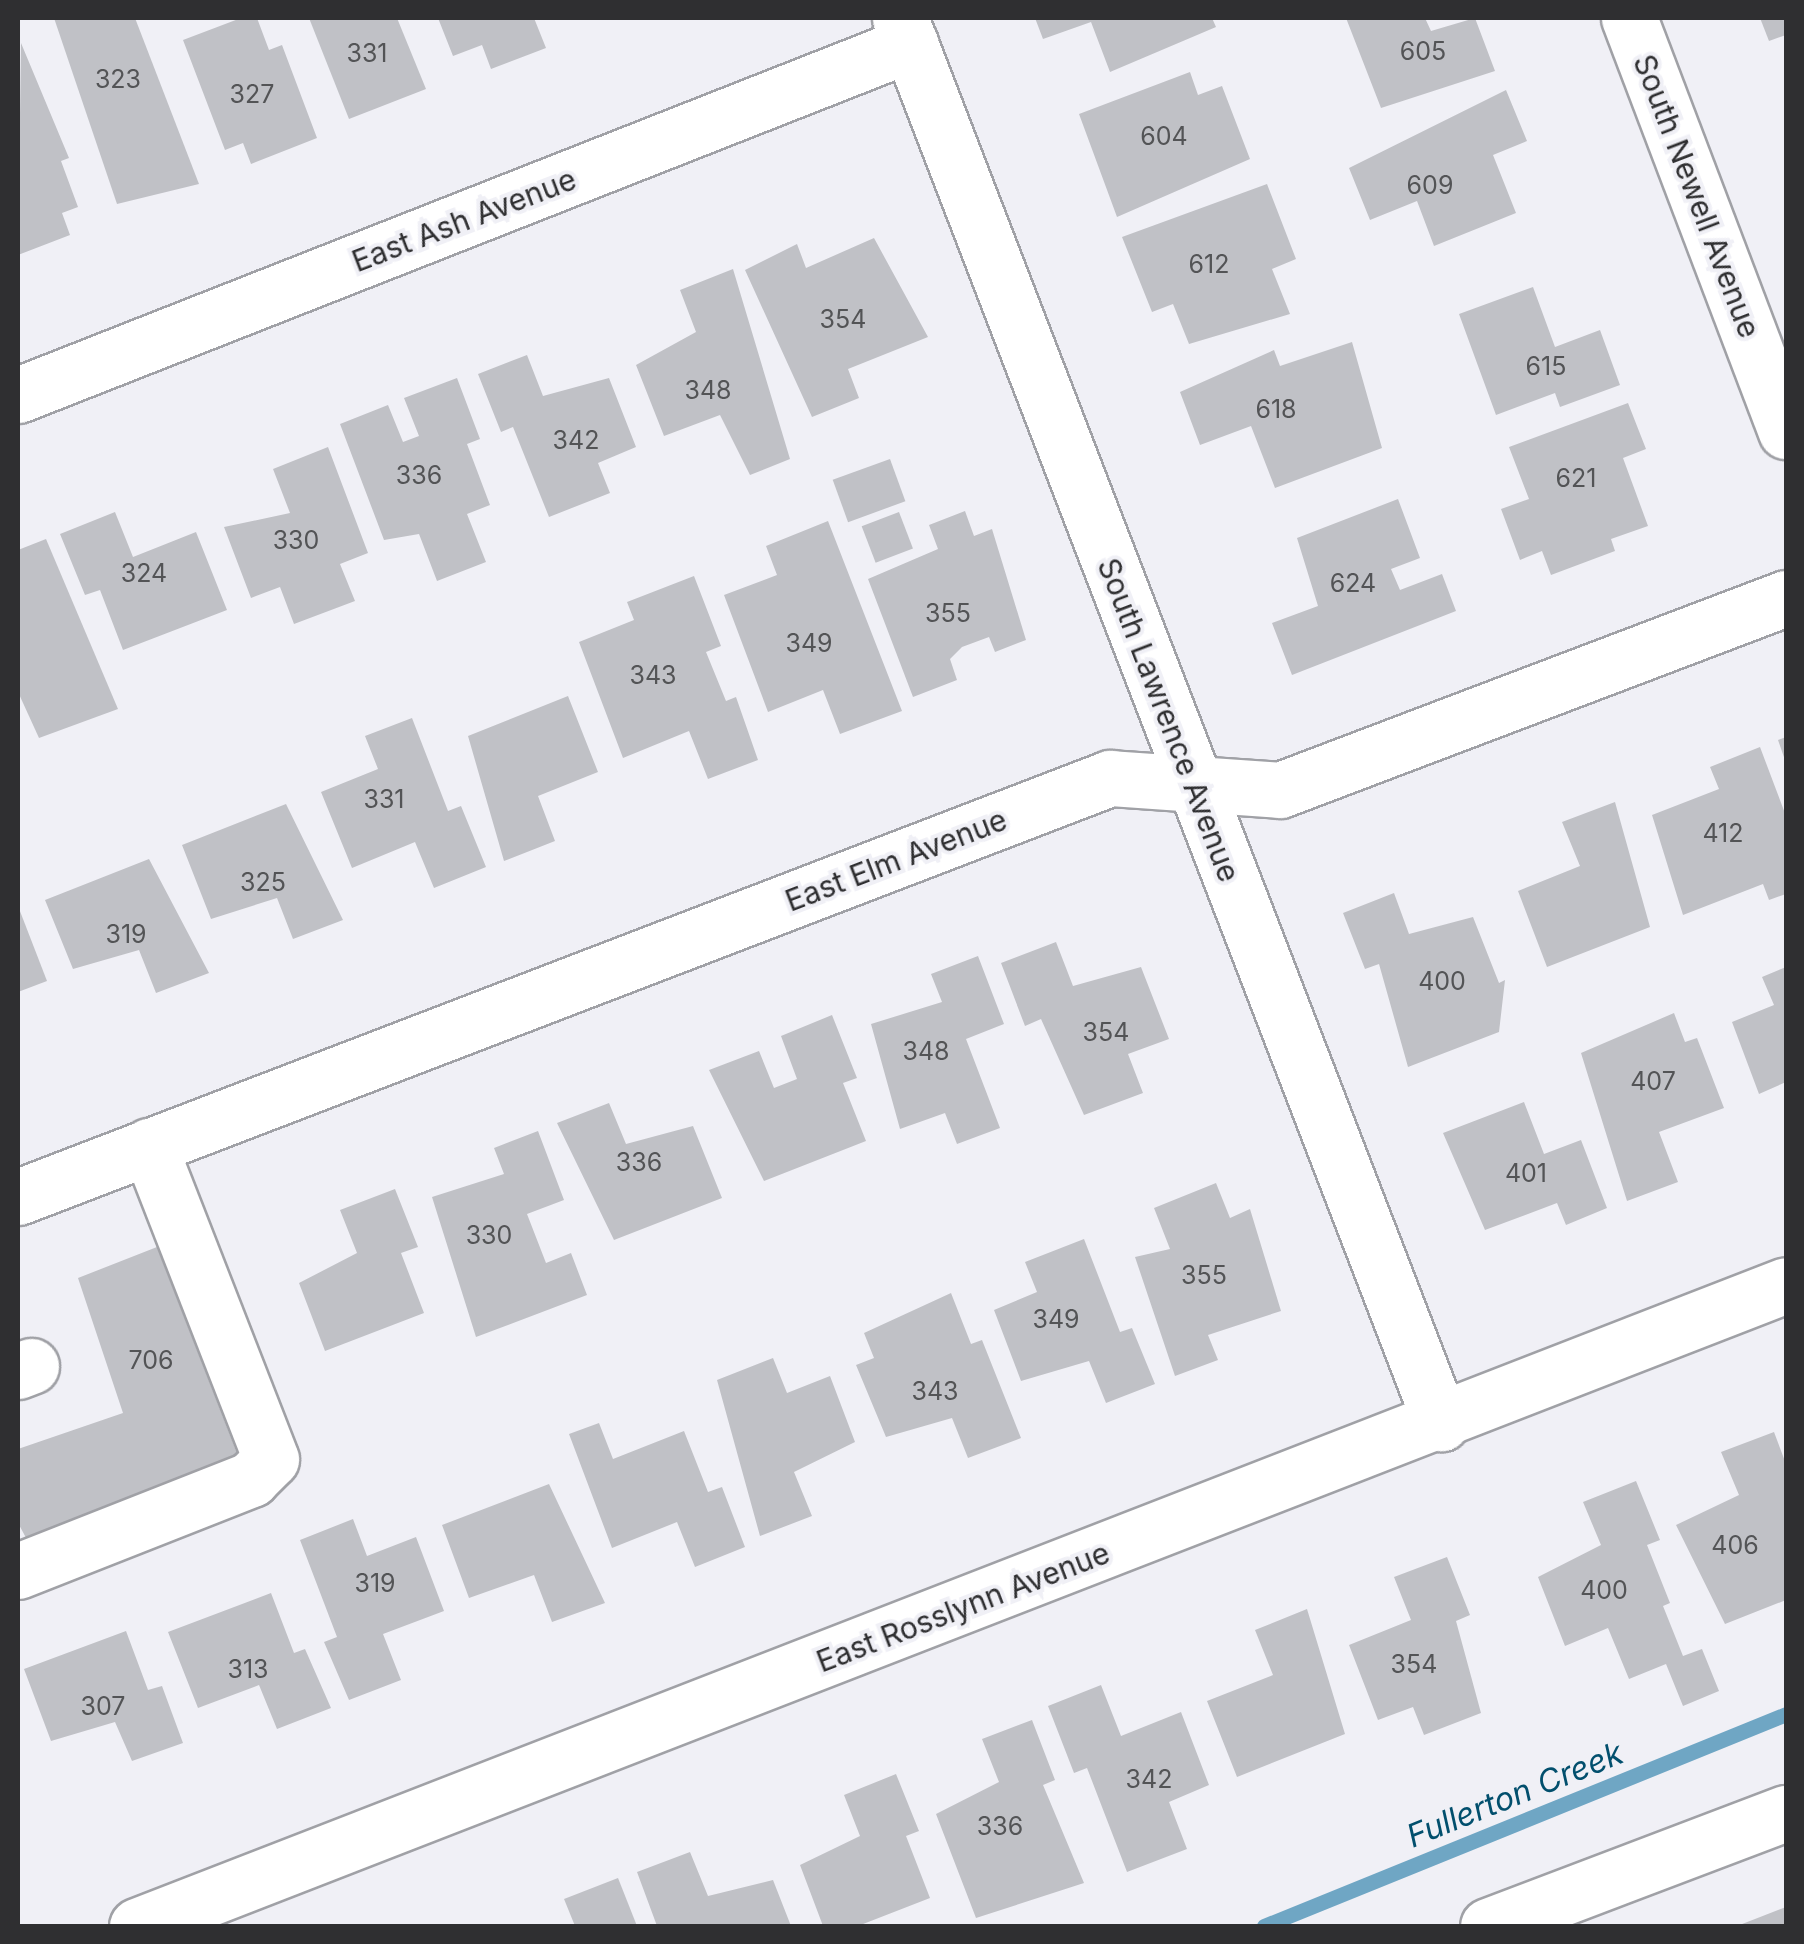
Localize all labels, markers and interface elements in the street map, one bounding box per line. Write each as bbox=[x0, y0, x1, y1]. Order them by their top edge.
house number: 605 bbox=[1400, 36, 1446, 66]
house number: 331 bbox=[346, 38, 388, 68]
street label: South Newell Avenue bbox=[1626, 49, 1768, 343]
house number: 323 bbox=[95, 64, 141, 94]
house number: 327 bbox=[230, 79, 274, 109]
house number: 604 bbox=[1140, 121, 1188, 151]
street label: East Ash Avenue bbox=[347, 161, 581, 279]
house number: 609 bbox=[1407, 170, 1453, 200]
house number: 612 bbox=[1189, 249, 1229, 279]
house number: 354 bbox=[820, 304, 866, 334]
house number: 615 bbox=[1526, 351, 1566, 381]
house number: 348 bbox=[684, 375, 732, 405]
house number: 618 bbox=[1255, 394, 1297, 424]
house number: 342 bbox=[553, 425, 599, 455]
house number: 336 bbox=[396, 460, 442, 490]
house number: 621 bbox=[1556, 463, 1596, 493]
house number: 330 bbox=[273, 525, 319, 555]
street label: South Lawrence Avenue bbox=[1091, 553, 1247, 887]
house number: 324 bbox=[121, 558, 167, 588]
house number: 624 bbox=[1330, 568, 1376, 598]
house number: 355 bbox=[925, 598, 971, 628]
house number: 349 bbox=[785, 628, 833, 658]
house number: 343 bbox=[629, 660, 677, 690]
house number: 331 bbox=[363, 784, 405, 814]
street label: East Elm Avenue bbox=[780, 801, 1012, 919]
house number: 412 bbox=[1702, 818, 1744, 848]
house number: 325 bbox=[240, 867, 286, 897]
house number: 319 bbox=[105, 919, 147, 949]
house number: 400 bbox=[1418, 966, 1466, 996]
house number: 354 bbox=[1083, 1017, 1129, 1047]
house number: 348 bbox=[902, 1036, 950, 1066]
house number: 407 bbox=[1630, 1066, 1676, 1096]
house number: 336 bbox=[616, 1147, 662, 1177]
house number: 401 bbox=[1505, 1158, 1547, 1188]
house number: 330 bbox=[466, 1220, 512, 1250]
house number: 355 bbox=[1181, 1260, 1227, 1290]
house number: 349 bbox=[1032, 1304, 1080, 1334]
house number: 706 bbox=[128, 1345, 174, 1375]
house number: 343 bbox=[911, 1376, 959, 1406]
house number: 406 bbox=[1711, 1530, 1759, 1560]
street label: East Rosslynn Avenue bbox=[811, 1534, 1115, 1680]
house number: 319 bbox=[354, 1568, 396, 1598]
house number: 400 bbox=[1580, 1575, 1628, 1605]
house number: 354 bbox=[1391, 1649, 1437, 1679]
house number: 313 bbox=[227, 1654, 269, 1684]
house number: 307 bbox=[81, 1691, 125, 1721]
water label: Fullerton Creek bbox=[1401, 1734, 1629, 1856]
house number: 342 bbox=[1126, 1764, 1172, 1794]
house number: 336 bbox=[977, 1811, 1023, 1841]

